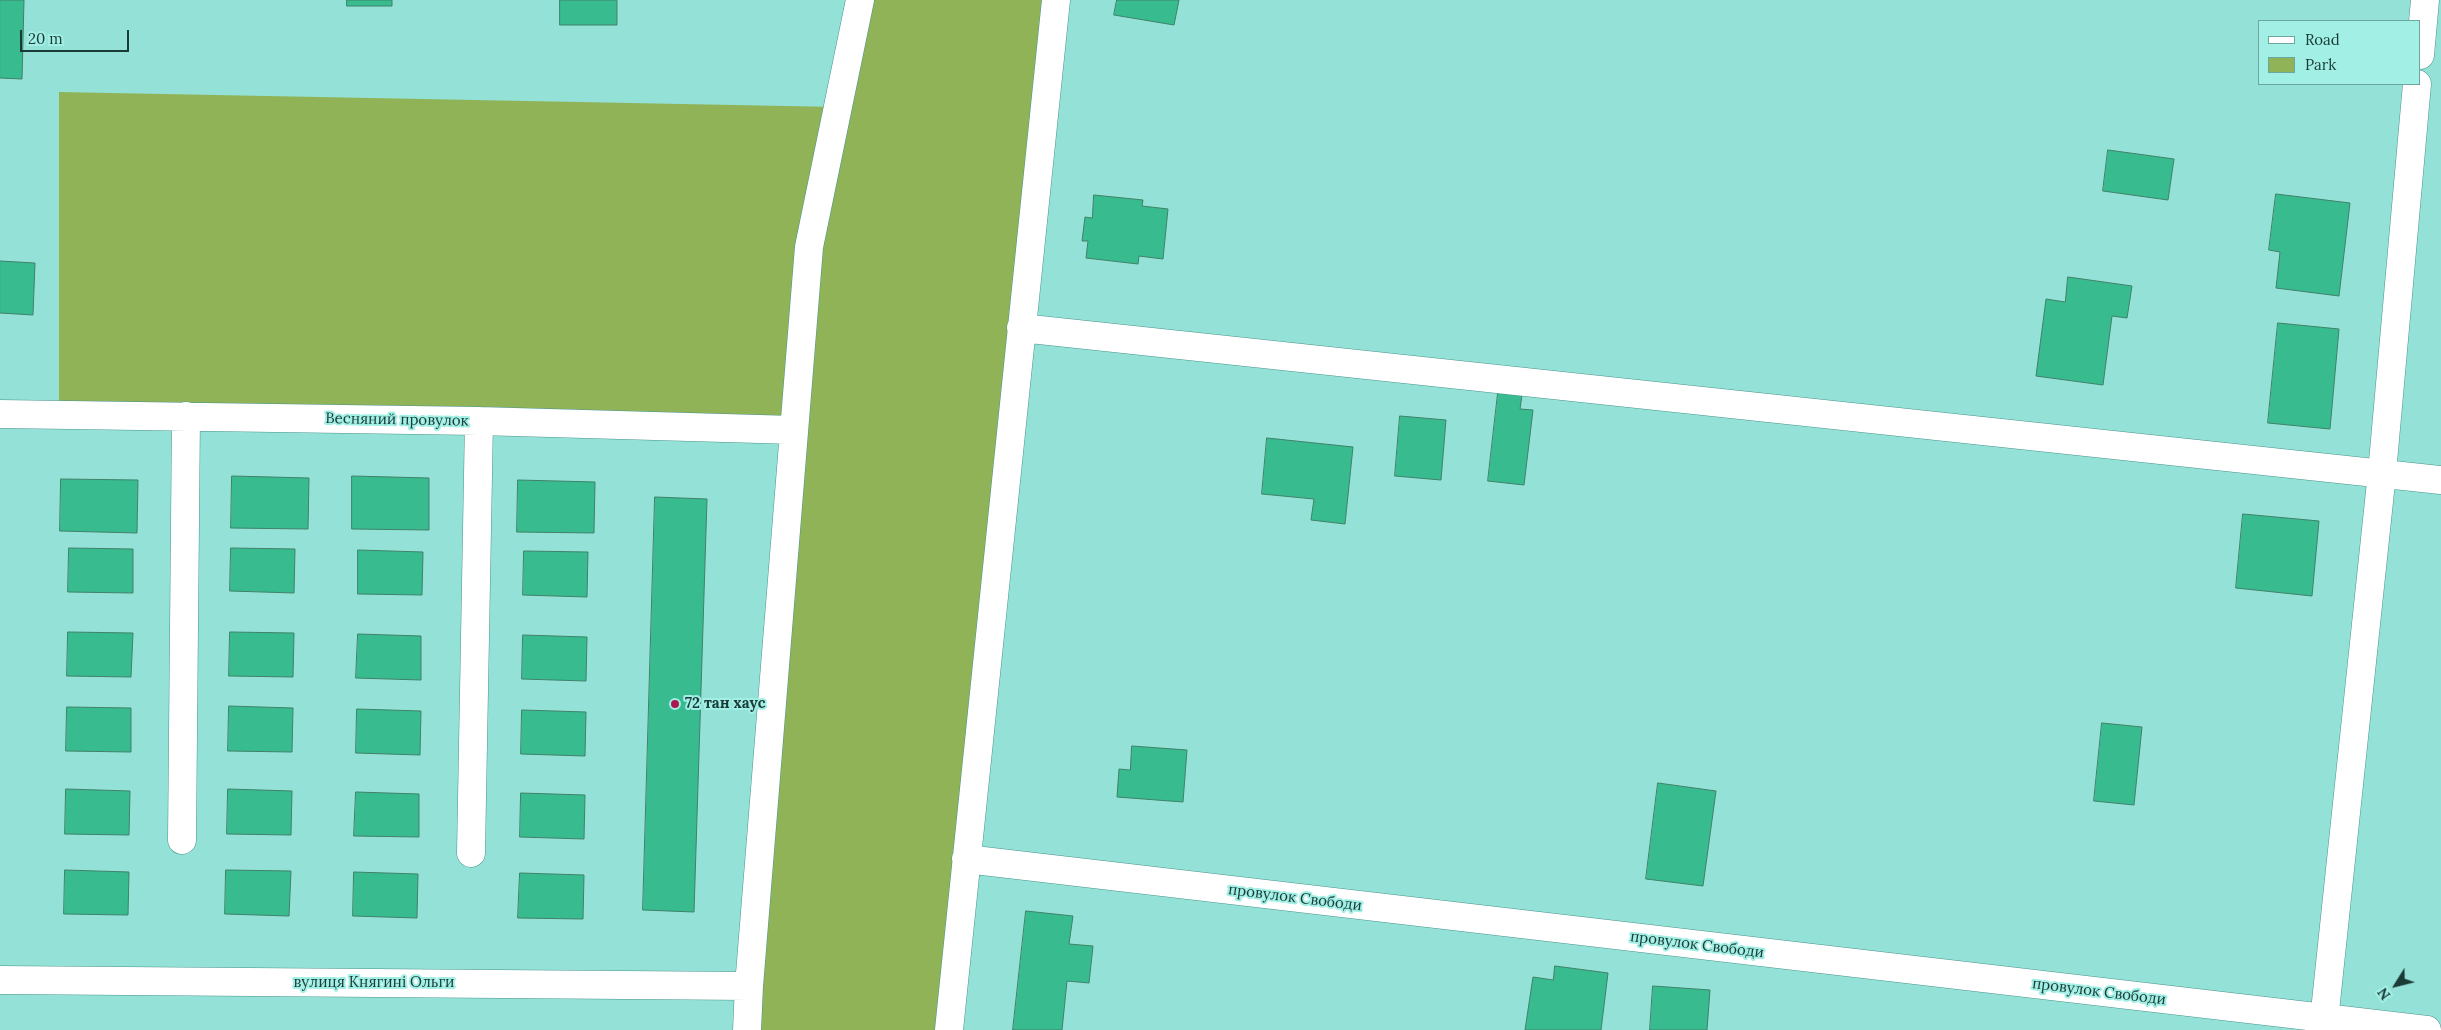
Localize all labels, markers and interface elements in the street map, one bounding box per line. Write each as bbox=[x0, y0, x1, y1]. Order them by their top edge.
scale bar bbox=[22, 20, 131, 52]
legend bbox=[2258, 20, 2421, 85]
text: 20 m bbox=[28, 29, 63, 48]
text: Road bbox=[2305, 30, 2340, 49]
text: Park bbox=[2305, 55, 2336, 74]
street label: Весняний провулок bbox=[325, 410, 469, 430]
place label: 72 тан хаус bbox=[685, 695, 765, 713]
marker: 72 тан хаус bbox=[669, 698, 681, 710]
street label: провулок Свободи bbox=[1227, 881, 1363, 915]
street label: провулок Свободи bbox=[1629, 928, 1765, 962]
north arrow bbox=[2371, 960, 2421, 1010]
street label: вулиця Княгині Ольги bbox=[294, 974, 454, 992]
street label: провулок Свободи bbox=[2031, 975, 2167, 1009]
text: N bbox=[2373, 984, 2394, 1003]

